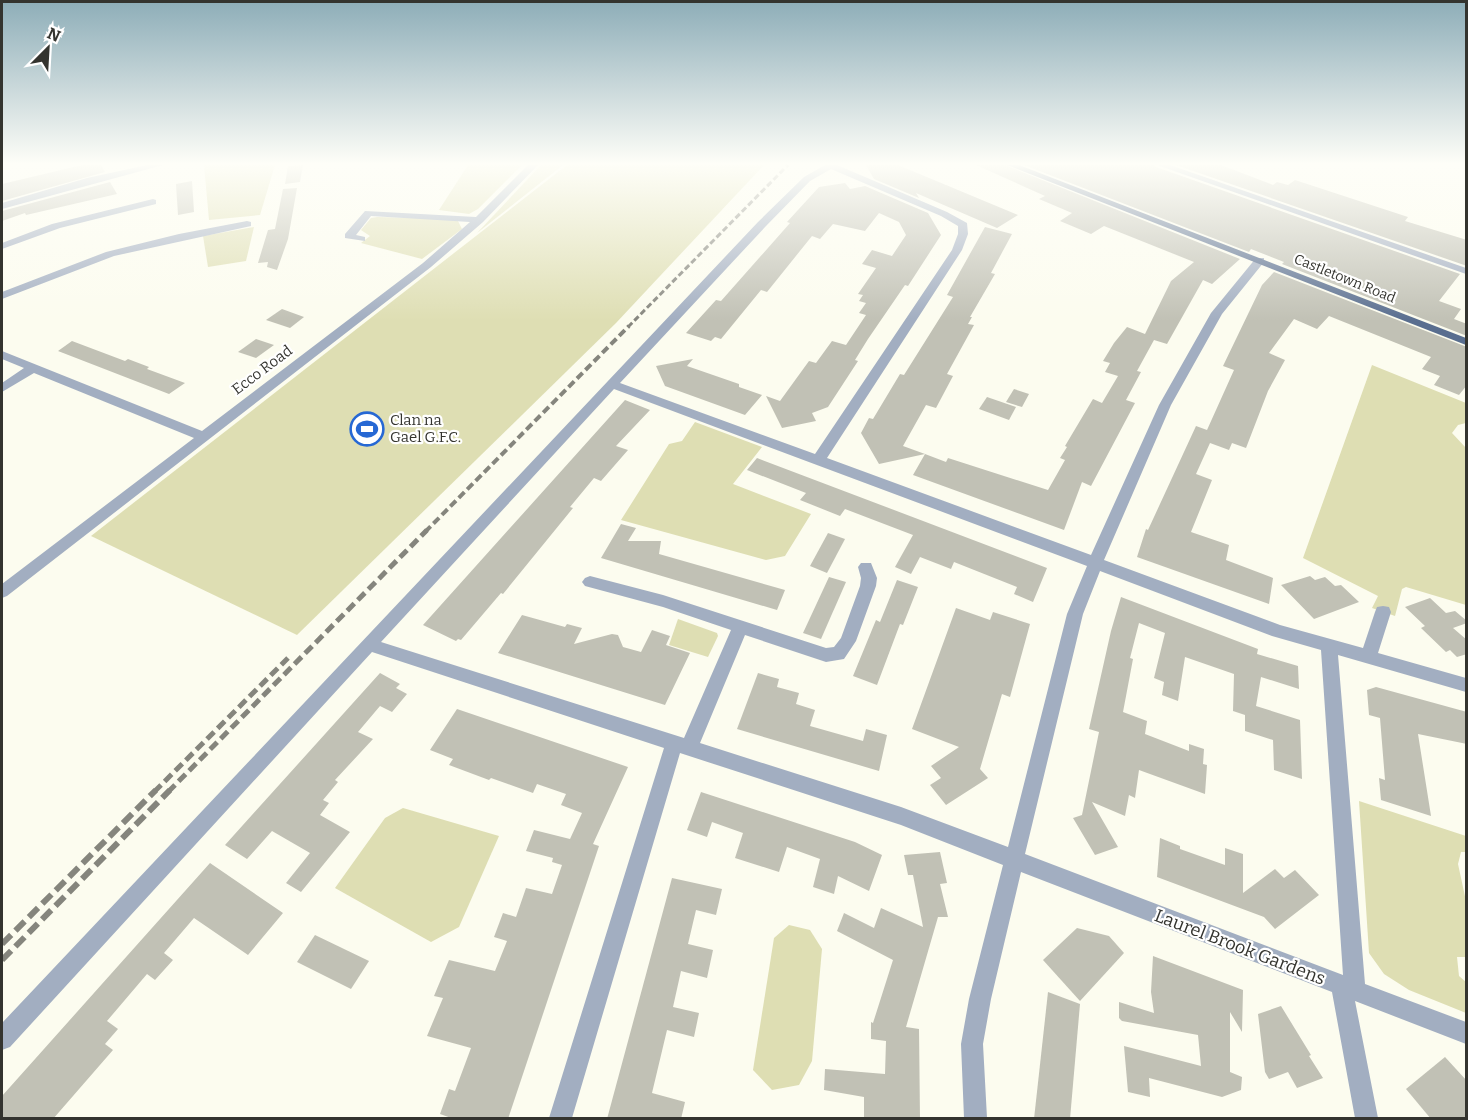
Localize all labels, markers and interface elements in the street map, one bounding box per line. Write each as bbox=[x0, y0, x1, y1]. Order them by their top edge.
north arrow bbox=[18, 18, 78, 78]
text: N bbox=[44, 24, 63, 46]
street label: Castletown Road bbox=[1292, 250, 1398, 307]
street label: Ecco Road bbox=[228, 341, 296, 399]
sports icon: Clan na Gael G.F.C. bbox=[349, 411, 385, 447]
place label: Clan na Gael G.F.C. bbox=[390, 411, 461, 446]
street label: Laurel Brook Gardens bbox=[1152, 904, 1328, 990]

